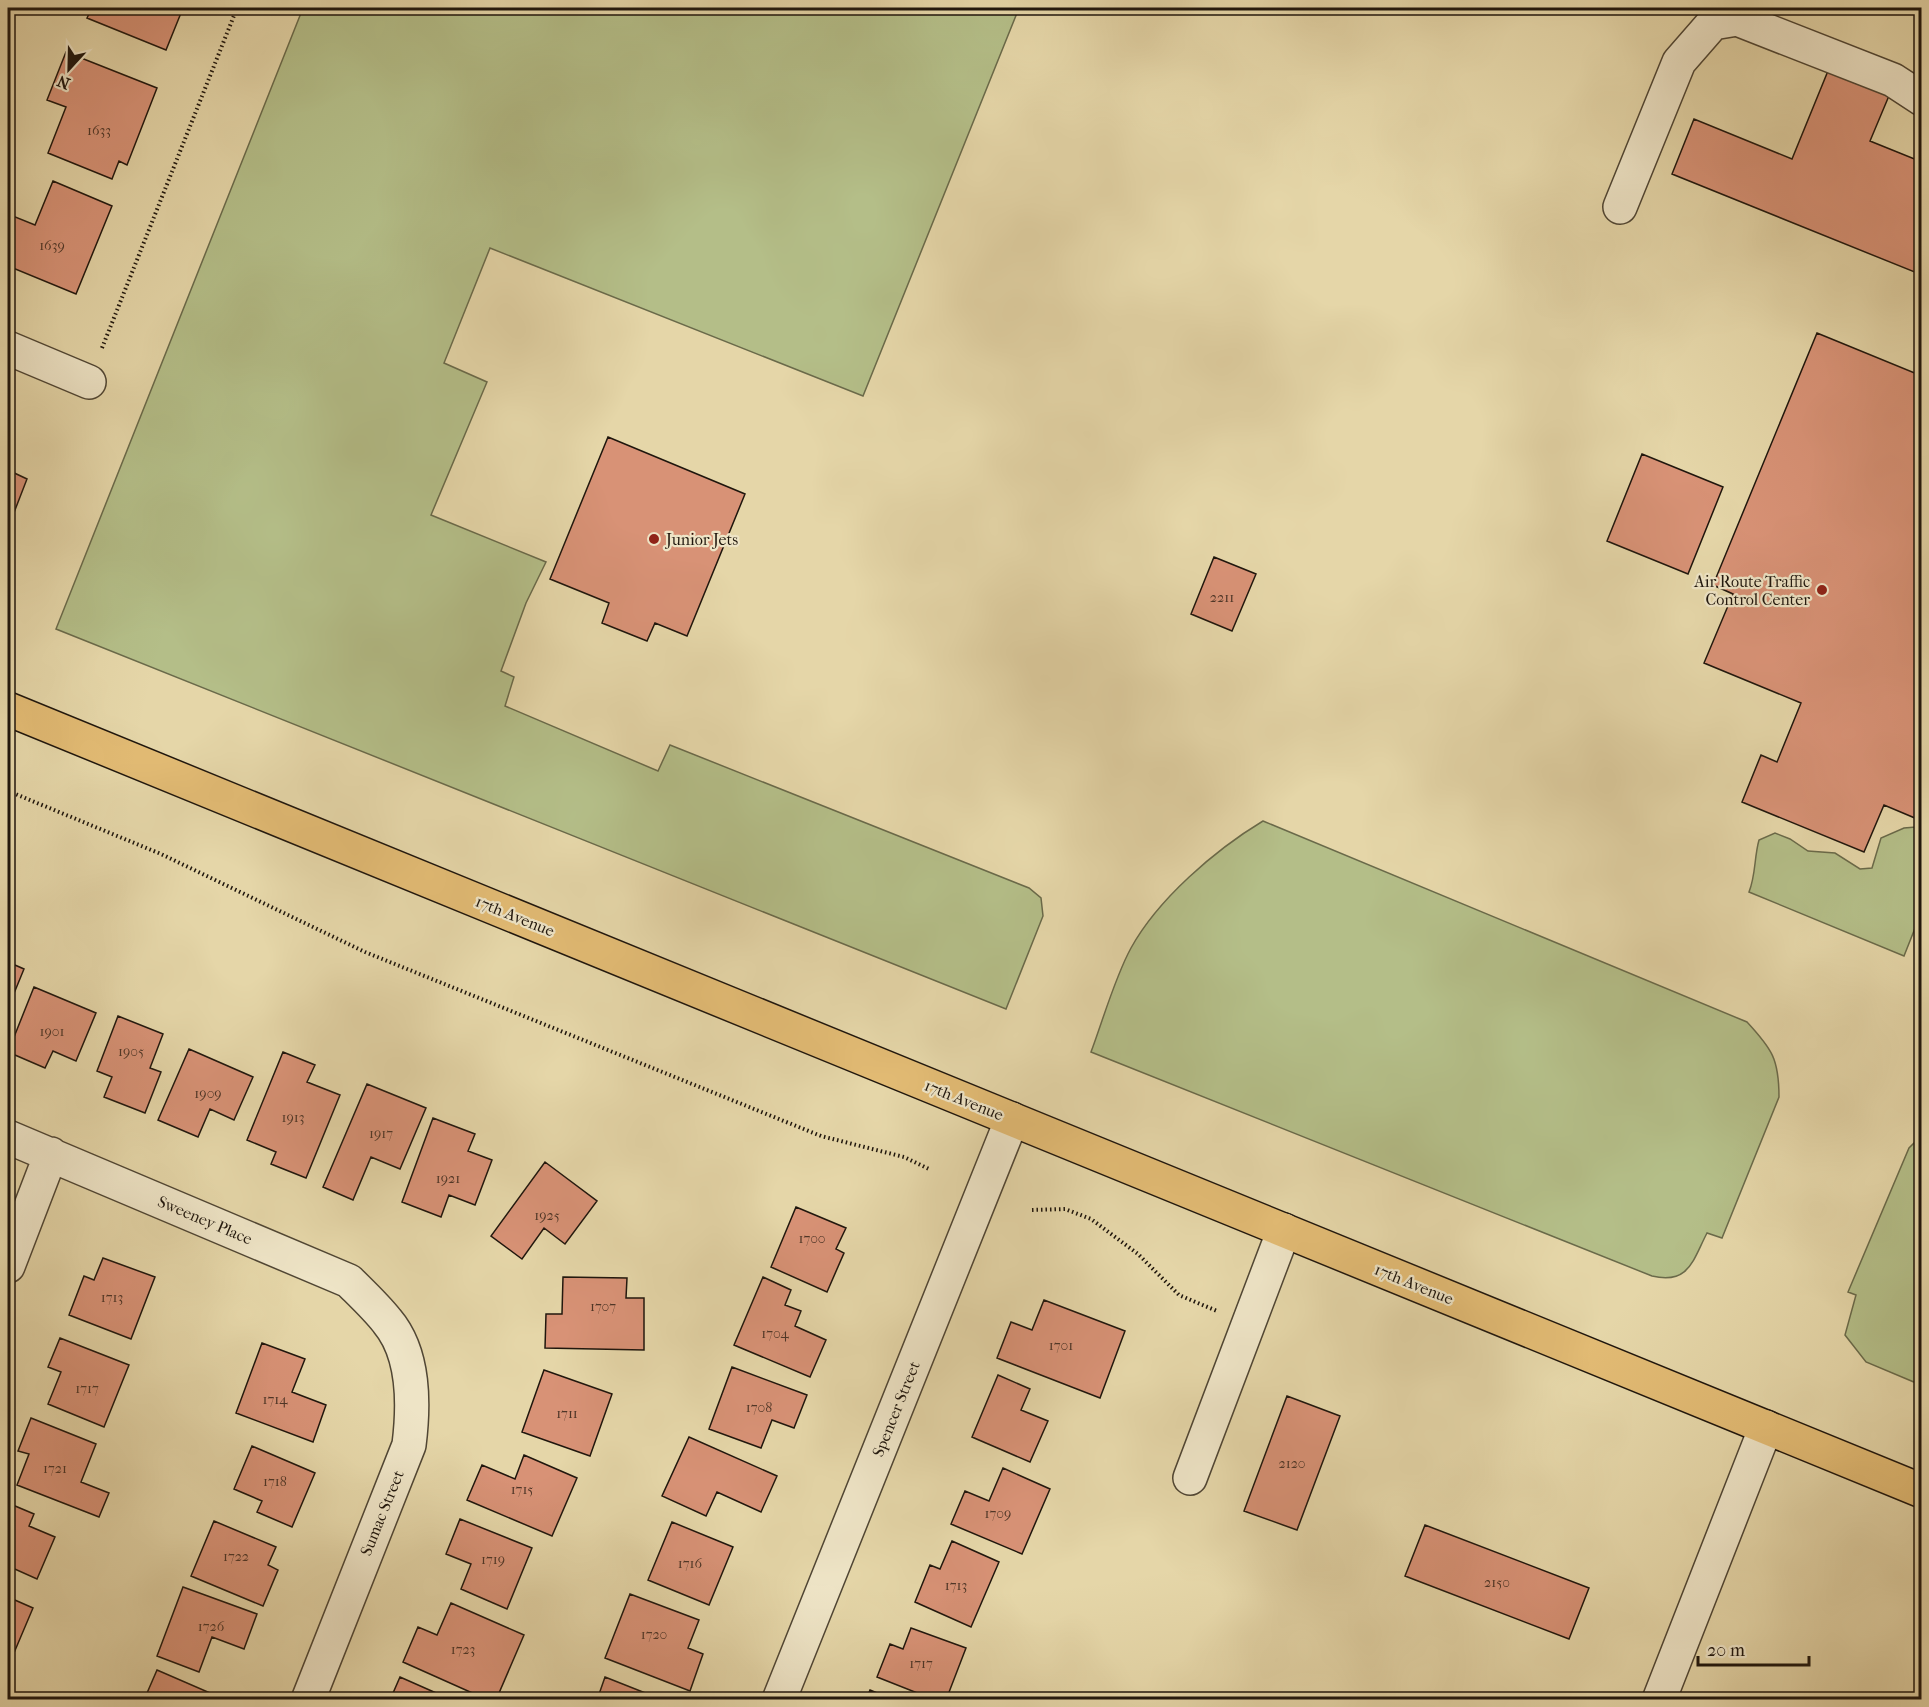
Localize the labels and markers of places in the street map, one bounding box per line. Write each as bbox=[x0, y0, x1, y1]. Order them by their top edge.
place label: Junior Jets bbox=[664, 530, 738, 549]
marker: Junior Jets bbox=[647, 532, 661, 546]
place label: Air Route Traffic Control Center bbox=[1693, 572, 1810, 609]
marker: Air Route Traffic Control Center bbox=[1815, 583, 1829, 597]

